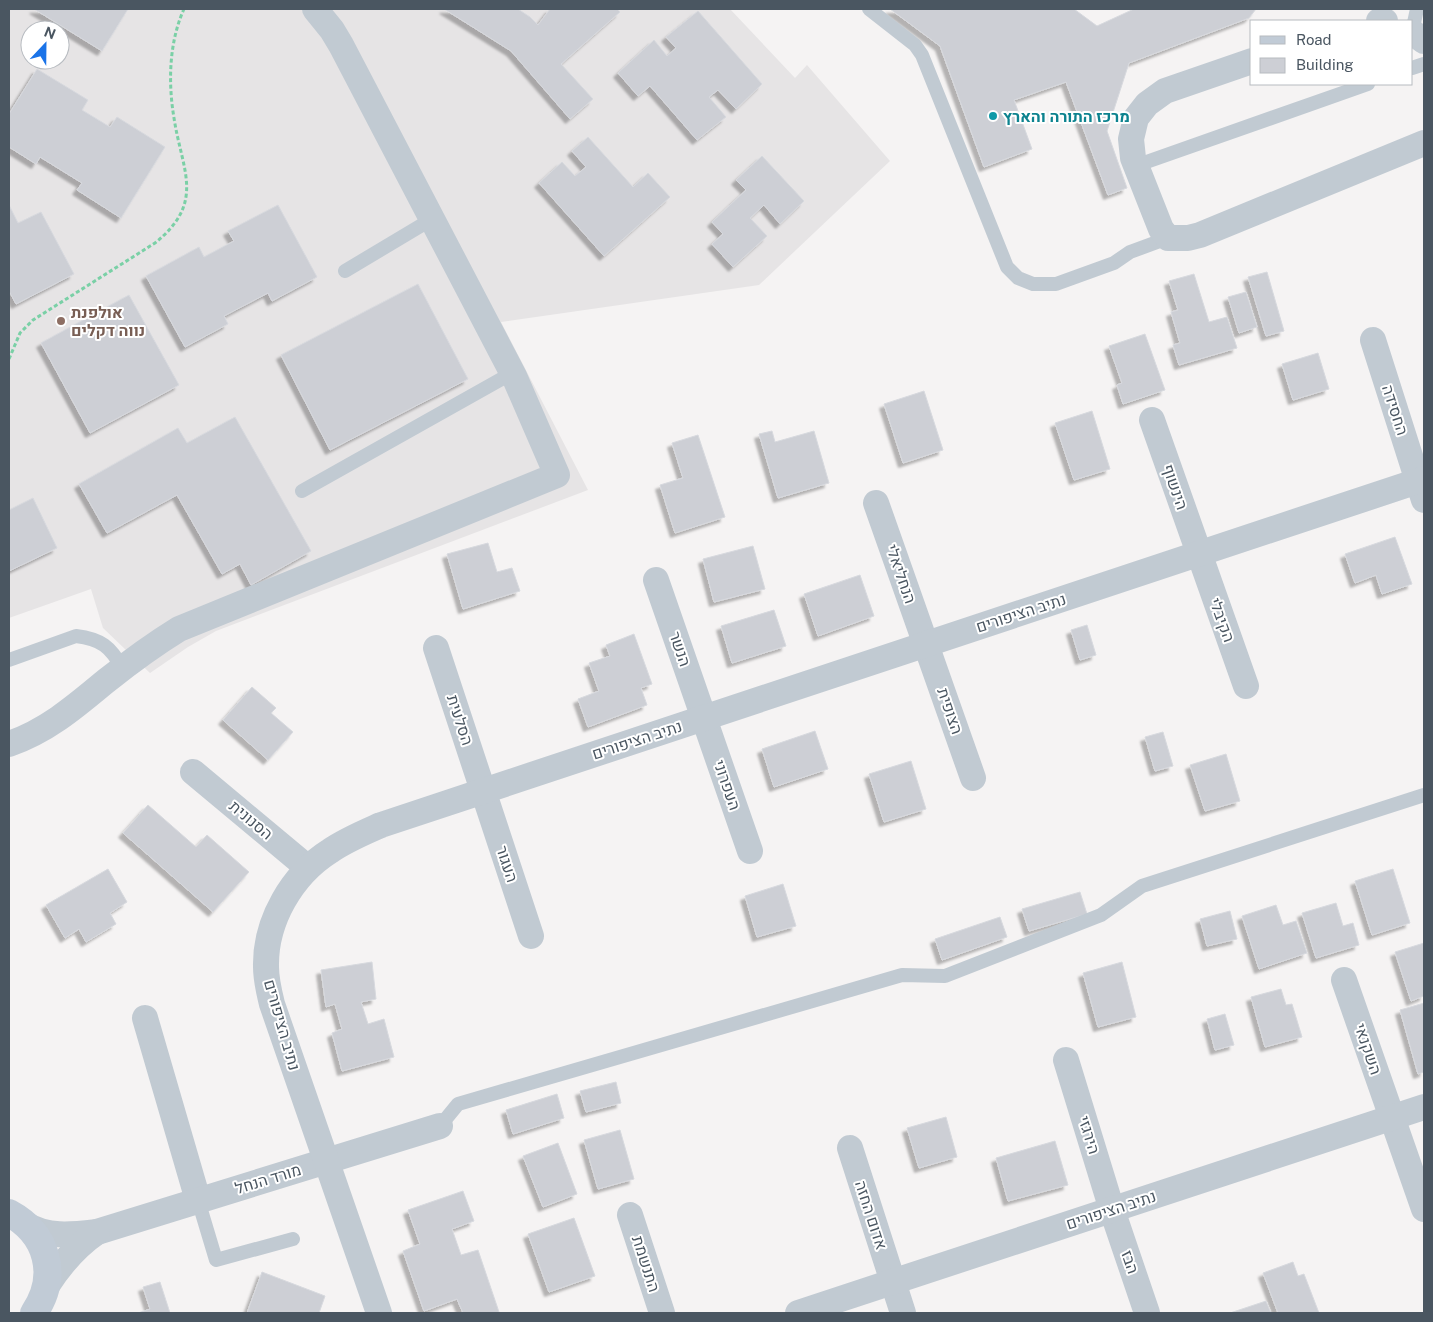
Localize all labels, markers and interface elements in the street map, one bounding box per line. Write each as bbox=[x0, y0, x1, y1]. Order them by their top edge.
north arrow bbox=[20, 20, 70, 70]
legend bbox=[1250, 20, 1413, 85]
text: N bbox=[42, 23, 58, 42]
text: Road bbox=[1296, 31, 1332, 48]
text: Building bbox=[1296, 56, 1354, 73]
place label: מרכז התורה והארץ bbox=[1003, 107, 1130, 126]
marker: מרכז התורה והארץ bbox=[987, 110, 999, 122]
place label: אולפנת נווה דקלים bbox=[71, 303, 145, 340]
marker: אולפנת נווה דקלים bbox=[55, 315, 67, 327]
street label: החסידה bbox=[1378, 382, 1412, 438]
street label: הינשוף bbox=[1158, 462, 1192, 512]
street label: הנחליאלי bbox=[882, 542, 920, 606]
street label: נתיב הציפורים bbox=[974, 590, 1068, 636]
street label: הקיבלי bbox=[1205, 595, 1239, 645]
street label: הנשר bbox=[665, 629, 695, 669]
street label: הצופית bbox=[933, 685, 967, 737]
street label: הסלעית bbox=[443, 692, 477, 748]
street label: נתיב הציפורים bbox=[590, 717, 684, 763]
street label: העפרוני bbox=[710, 757, 744, 813]
street label: הסנונית bbox=[225, 796, 277, 844]
street label: העגור bbox=[492, 843, 522, 885]
street label: נתיב הציפורים bbox=[260, 977, 304, 1073]
street label: השקנאי bbox=[1350, 1021, 1386, 1077]
street label: הירגזי bbox=[1074, 1114, 1104, 1156]
street label: מורד הנחל bbox=[233, 1160, 303, 1198]
street label: אדום החזה bbox=[851, 1178, 891, 1252]
street label: נתיב הציפורים bbox=[1064, 1187, 1158, 1233]
street label: התנשמת bbox=[628, 1233, 664, 1295]
street label: הבז bbox=[1117, 1248, 1143, 1276]

